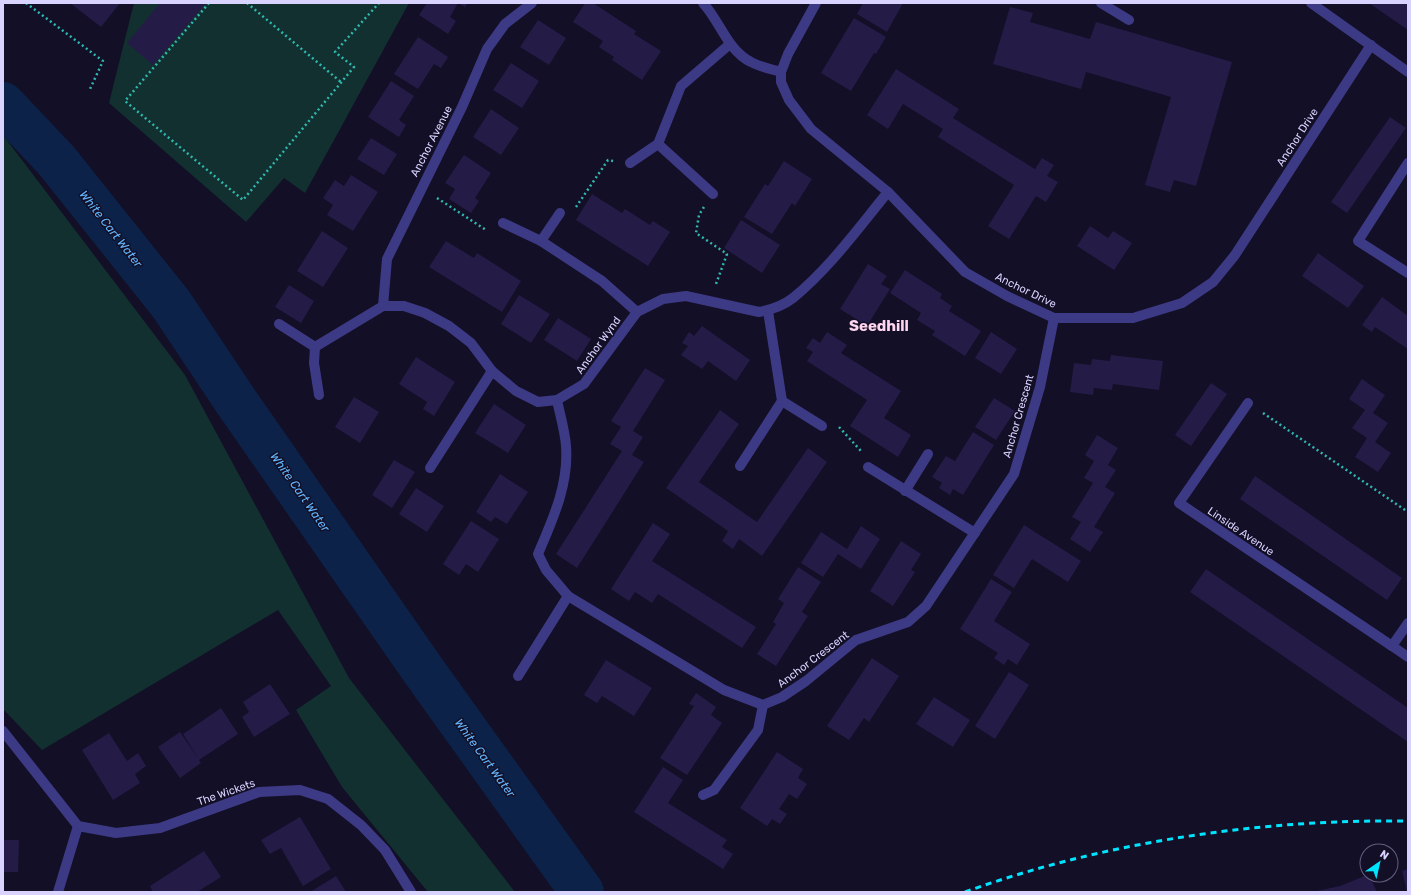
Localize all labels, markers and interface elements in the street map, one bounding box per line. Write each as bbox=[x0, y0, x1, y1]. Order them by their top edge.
street label: Anchor Avenue bbox=[408, 104, 455, 179]
street label: Anchor Drive bbox=[1274, 106, 1321, 169]
water label: White Cart Water bbox=[77, 188, 146, 271]
street label: Anchor Drive bbox=[993, 270, 1058, 311]
street label: Anchor Wynd bbox=[573, 314, 624, 376]
district label: Seedhill bbox=[849, 317, 909, 335]
street label: Anchor Crescent bbox=[1000, 372, 1037, 459]
water label: White Cart Water bbox=[267, 450, 333, 535]
street label: Linside Avenue bbox=[1205, 504, 1276, 558]
street label: Anchor Crescent bbox=[775, 628, 852, 690]
water label: White Cart Water bbox=[452, 716, 518, 800]
street label: The Wickets bbox=[195, 776, 257, 808]
north arrow bbox=[1359, 843, 1399, 883]
text: N bbox=[1377, 848, 1391, 863]

